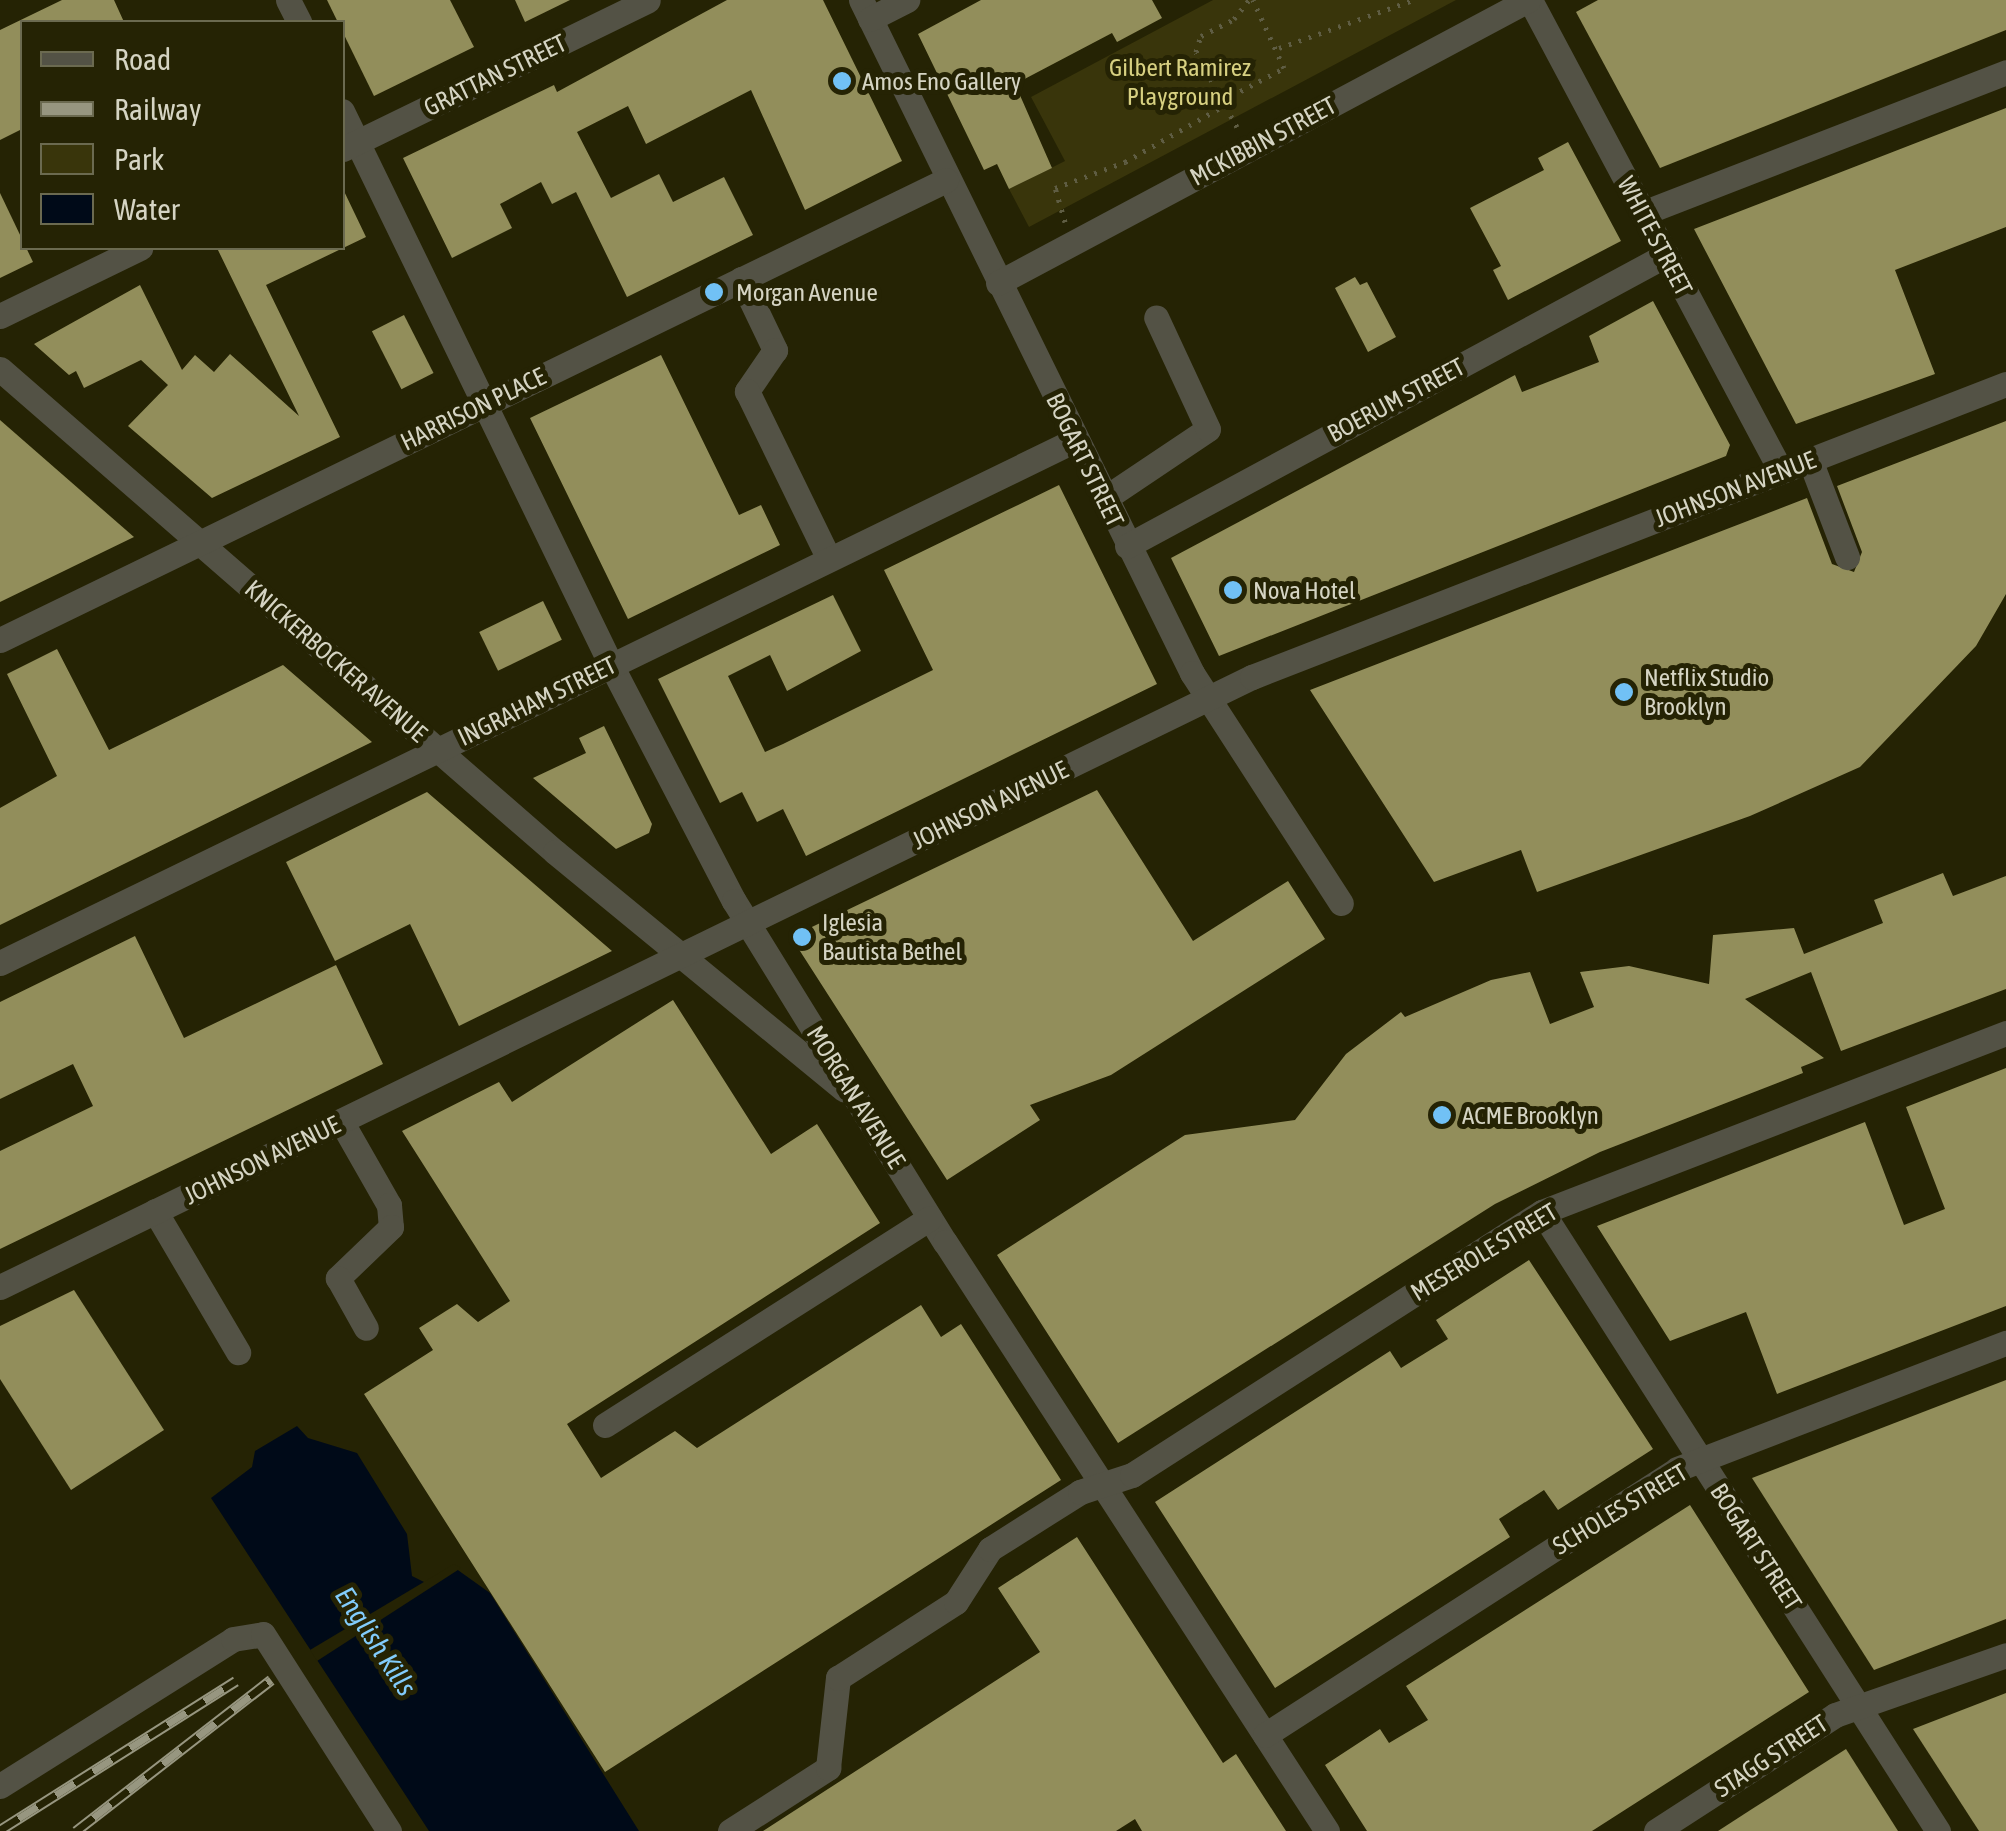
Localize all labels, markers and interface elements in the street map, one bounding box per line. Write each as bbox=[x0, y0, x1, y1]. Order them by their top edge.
legend bbox=[20, 20, 345, 250]
street label: GRATTAN STREET bbox=[419, 28, 571, 122]
text: Road bbox=[114, 42, 171, 76]
park label: Gilbert Ramirez Playground bbox=[1109, 53, 1251, 112]
place label: Amos Eno Gallery bbox=[862, 66, 1021, 96]
marker: Amos Eno Gallery bbox=[831, 70, 853, 92]
street label: MCKIBBIN STREET bbox=[1185, 90, 1341, 192]
text: Railway bbox=[114, 92, 201, 126]
text: Park bbox=[114, 142, 164, 176]
street label: WHITE STREET bbox=[1611, 171, 1699, 301]
text: Water bbox=[114, 192, 180, 226]
place label: Morgan Avenue bbox=[736, 277, 878, 307]
marker: Morgan Avenue bbox=[701, 279, 727, 305]
street label: BOERUM STREET bbox=[1322, 351, 1470, 449]
street label: HARRISON PLACE bbox=[396, 361, 550, 457]
street label: BOGART STREET bbox=[1040, 388, 1130, 532]
street label: JOHNSON AVENUE bbox=[1650, 445, 1820, 533]
street label: KNICKERBOCKER AVENUE bbox=[239, 574, 433, 748]
place label: Nova Hotel bbox=[1253, 575, 1356, 605]
marker: Nova Hotel bbox=[1222, 579, 1244, 601]
street label: INGRAHAM STREET bbox=[453, 650, 621, 752]
place label: Netflix Studio Brooklyn bbox=[1644, 663, 1769, 722]
marker: Netflix Studio Brooklyn bbox=[1613, 681, 1635, 703]
street label: JOHNSON AVENUE bbox=[907, 754, 1073, 856]
place label: Iglesia Bautista Bethel bbox=[822, 908, 962, 967]
marker: Iglesia Bautista Bethel bbox=[791, 926, 813, 948]
street label: MORGAN AVENUE bbox=[800, 1020, 912, 1174]
place label: ACME Brooklyn bbox=[1462, 1100, 1599, 1130]
marker: ACME Brooklyn bbox=[1431, 1104, 1453, 1126]
street label: JOHNSON AVENUE bbox=[179, 1109, 345, 1211]
street label: MESEROLE STREET bbox=[1405, 1197, 1563, 1307]
street label: SCHOLES STREET bbox=[1547, 1457, 1693, 1561]
street label: BOGART STREET bbox=[1704, 1478, 1808, 1616]
water label: English Kills bbox=[328, 1580, 424, 1702]
street label: STAGG STREET bbox=[1709, 1708, 1833, 1804]

